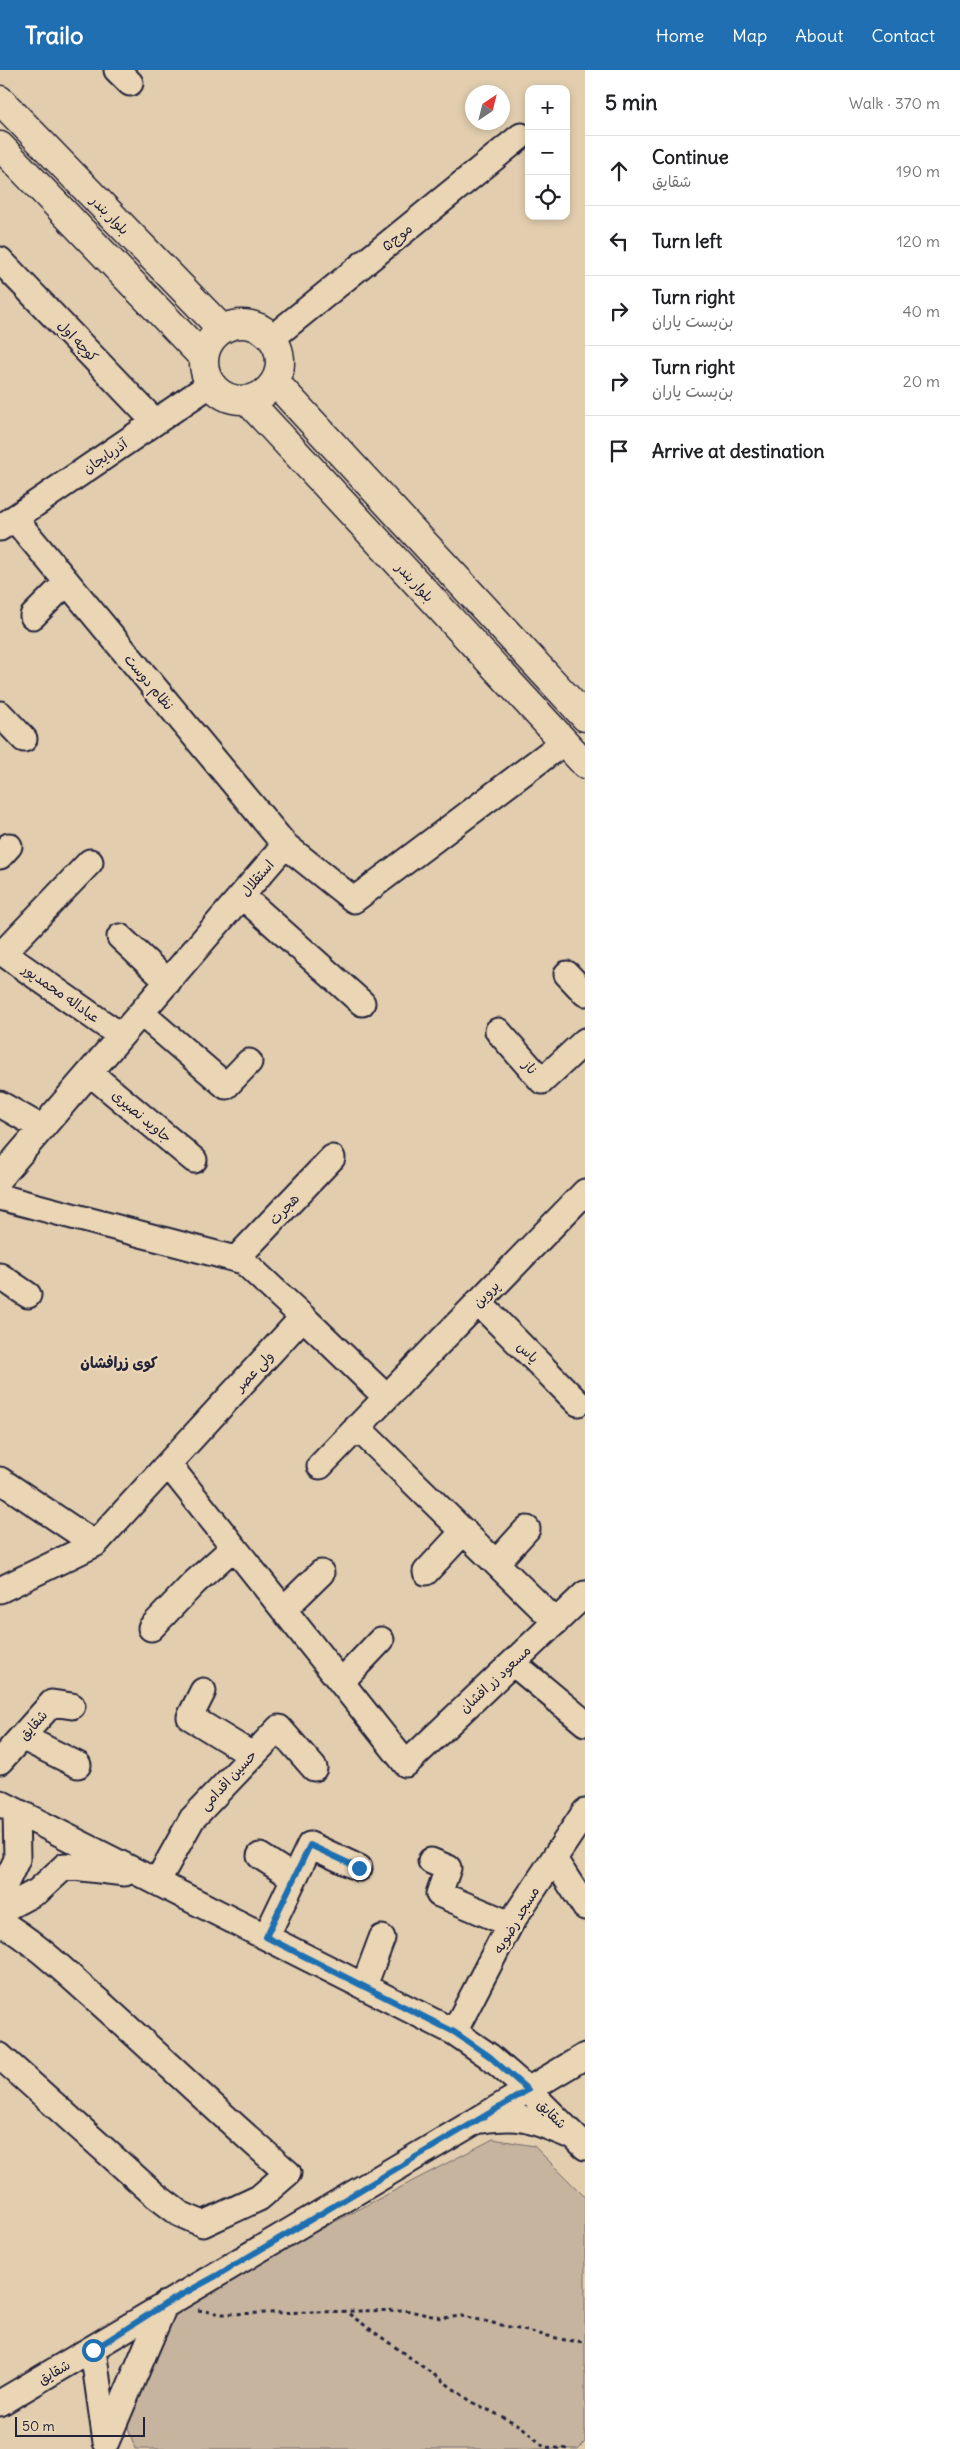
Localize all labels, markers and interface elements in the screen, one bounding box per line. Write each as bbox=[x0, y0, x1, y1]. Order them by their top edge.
text: Trailo bbox=[25, 20, 83, 50]
text: Home bbox=[656, 24, 704, 47]
text: Map bbox=[732, 24, 767, 47]
text: About bbox=[795, 24, 843, 47]
text: Contact bbox=[871, 24, 935, 47]
north arrow bbox=[465, 85, 510, 130]
map controls bbox=[525, 85, 570, 220]
button: + bbox=[525, 85, 570, 130]
text: 5 min bbox=[605, 89, 657, 116]
text: Walk · 370 m bbox=[849, 93, 940, 113]
button: − bbox=[525, 130, 570, 175]
text: Continue bbox=[652, 145, 729, 169]
icon: ahead bbox=[605, 157, 633, 185]
text: 190 m bbox=[896, 161, 940, 181]
text: شقایق bbox=[652, 171, 691, 191]
button: locate bbox=[525, 175, 570, 220]
street label: بلوار بندر bbox=[86, 191, 133, 238]
street label: موج۵ bbox=[378, 219, 417, 256]
icon: left bbox=[605, 227, 633, 255]
text: Turn left bbox=[652, 229, 722, 253]
text: 120 m bbox=[897, 231, 940, 251]
text: Turn right bbox=[652, 285, 735, 309]
icon: right bbox=[605, 297, 633, 325]
text: 40 m bbox=[902, 301, 940, 321]
text: بن‌بست یاران bbox=[652, 311, 733, 331]
street label: کوچه اول bbox=[53, 316, 102, 366]
text: Turn right bbox=[652, 355, 735, 379]
icon: right bbox=[605, 367, 633, 395]
text: 20 m bbox=[903, 371, 940, 391]
text: بن‌بست یاران bbox=[652, 381, 733, 401]
street label: آذربایجان bbox=[79, 434, 131, 477]
icon: arrive bbox=[605, 437, 633, 465]
text: Arrive at destination bbox=[652, 439, 825, 463]
street label: بلوار بندر bbox=[391, 558, 438, 606]
street label: نظام دوست bbox=[119, 650, 178, 715]
street label: استقلال bbox=[236, 856, 278, 900]
street label: عباداله محمدپور bbox=[17, 959, 103, 1027]
street label: ناز bbox=[518, 1055, 541, 1078]
street label: جاوید نصیری bbox=[108, 1086, 176, 1146]
street label: هجرت bbox=[265, 1190, 303, 1228]
street label: پروین bbox=[469, 1277, 504, 1312]
street label: یاس bbox=[513, 1337, 543, 1367]
street label: ولی عصر bbox=[230, 1347, 277, 1396]
district label: کوی زرافشان bbox=[80, 1353, 158, 1373]
street label: مسعود زر افشان bbox=[455, 1641, 535, 1717]
street label: شقایق bbox=[15, 1706, 51, 1744]
street label: حسین اقدامی bbox=[195, 1746, 261, 1814]
route end bbox=[348, 1857, 371, 1880]
street label: مسجد رضویه bbox=[489, 1883, 543, 1957]
street label: شقایق bbox=[533, 2095, 571, 2133]
route start bbox=[82, 2339, 105, 2362]
street label: شقایق bbox=[35, 2356, 73, 2388]
scale bar bbox=[15, 2414, 145, 2437]
text: 50 m bbox=[22, 2417, 55, 2435]

